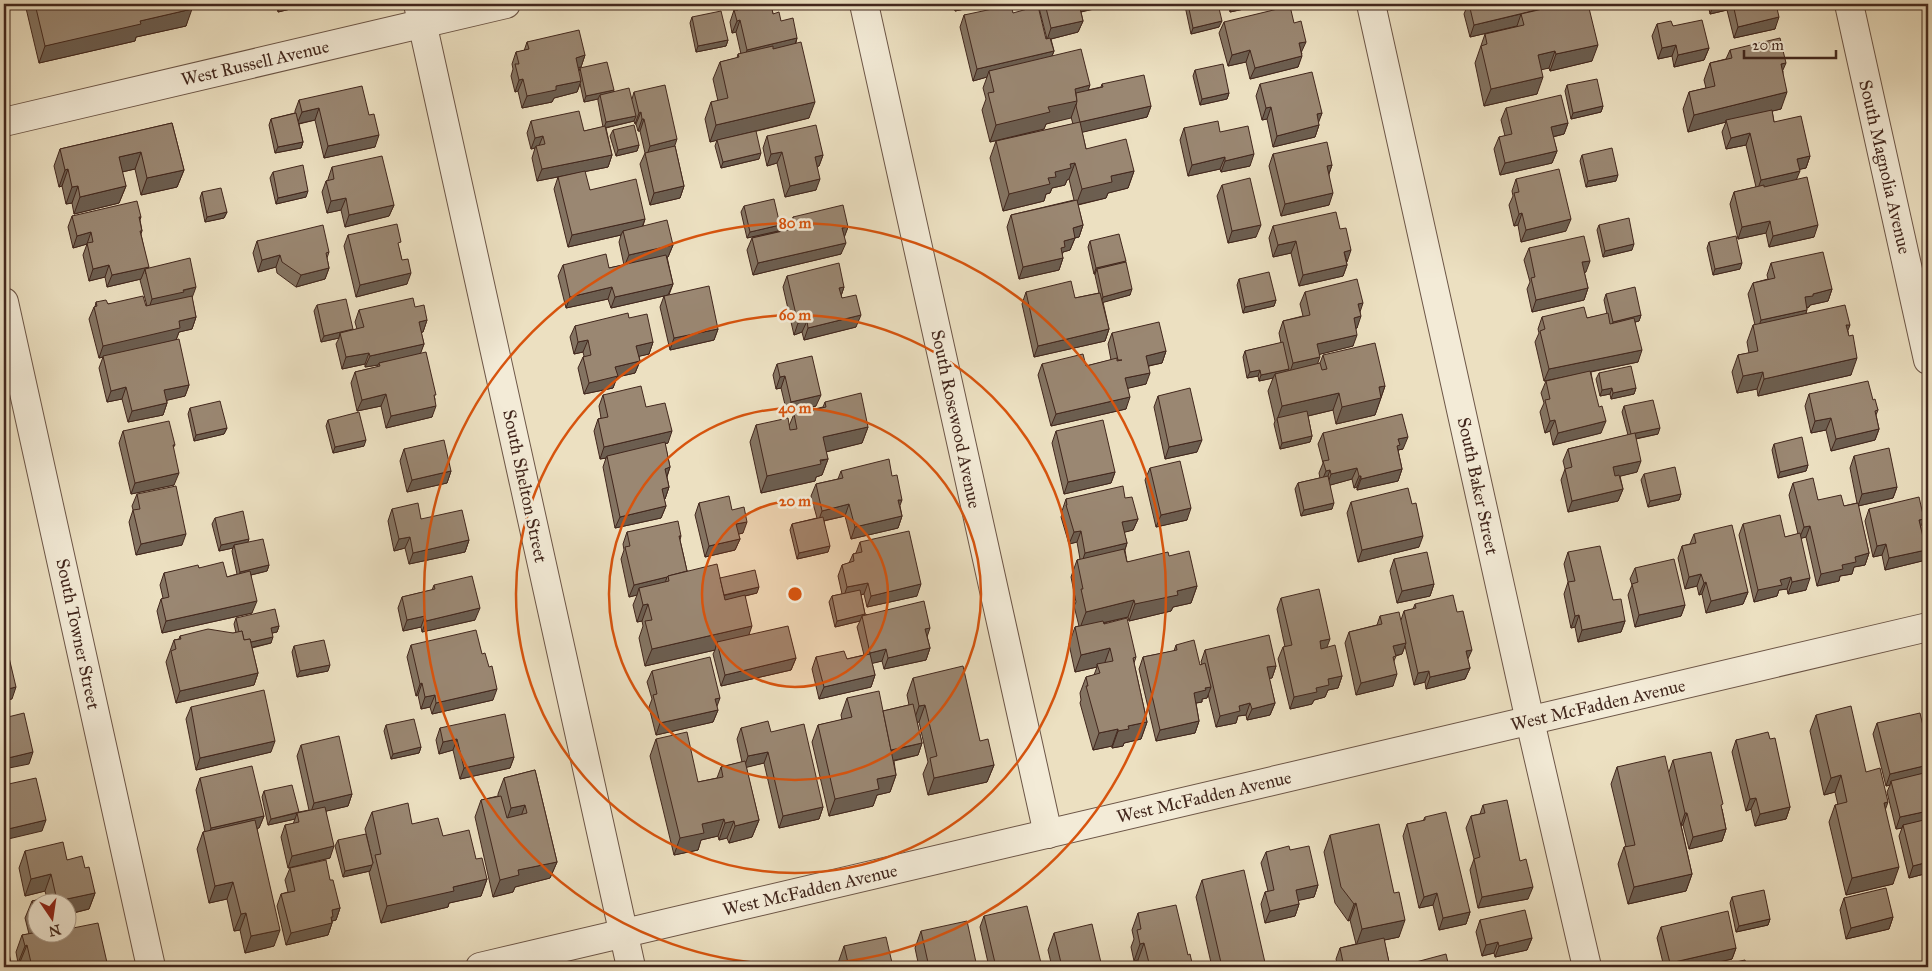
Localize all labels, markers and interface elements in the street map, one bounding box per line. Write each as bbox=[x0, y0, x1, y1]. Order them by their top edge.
scale bar bbox=[1744, 28, 1837, 60]
street label: West Russell Avenue bbox=[179, 35, 331, 91]
text: 20 m bbox=[1752, 36, 1784, 54]
street label: South Magnolia Avenue bbox=[1853, 78, 1916, 257]
text: 80 m bbox=[779, 214, 812, 232]
text: 60 m bbox=[779, 306, 812, 324]
street label: South Rosewood Avenue bbox=[926, 328, 986, 510]
text: 40 m bbox=[779, 399, 812, 418]
street label: South Shelton Street bbox=[498, 407, 552, 565]
street label: South Baker Street bbox=[1453, 415, 1503, 557]
text: 20 m bbox=[779, 492, 811, 510]
street label: South Towner Street bbox=[51, 557, 105, 712]
centre of rings bbox=[786, 585, 804, 603]
street label: West McFadden Avenue bbox=[1508, 674, 1688, 736]
street label: West McFadden Avenue bbox=[1114, 766, 1294, 828]
street label: West McFadden Avenue bbox=[720, 859, 900, 921]
north arrow bbox=[28, 894, 78, 944]
text: N bbox=[47, 921, 63, 940]

